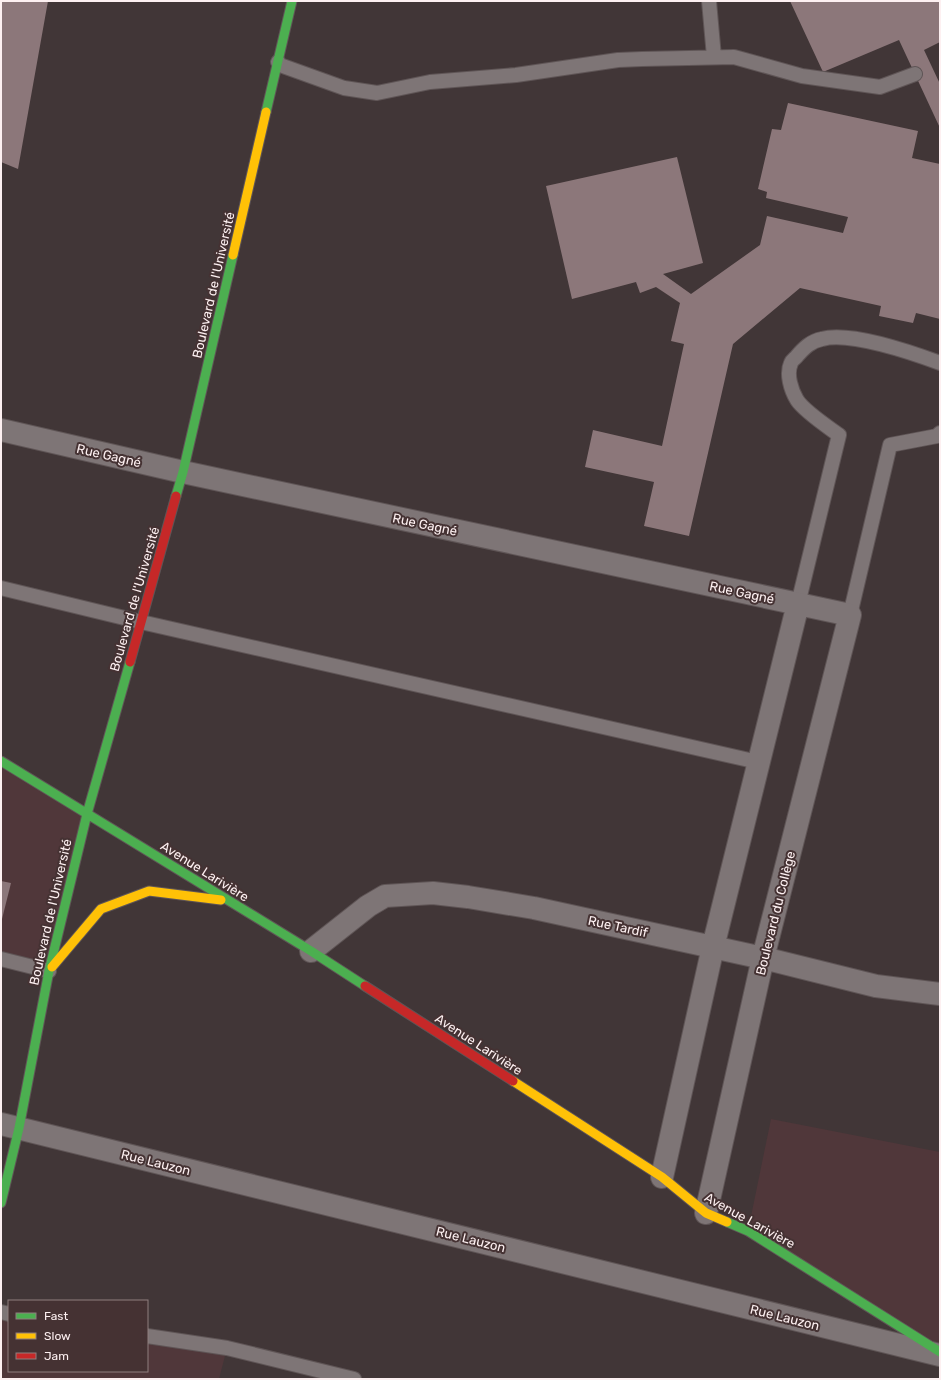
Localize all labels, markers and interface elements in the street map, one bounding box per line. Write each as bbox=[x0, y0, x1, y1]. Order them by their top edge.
street label: Boulevard de l'Université bbox=[189, 211, 238, 360]
street label: Rue Gagné bbox=[75, 441, 143, 471]
street label: Rue Gagné bbox=[391, 510, 459, 540]
street label: Boulevard de l'Université bbox=[107, 525, 162, 673]
street label: Rue Gagné bbox=[708, 578, 776, 608]
street label: Boulevard de l'Université bbox=[26, 838, 75, 987]
street label: Avenue Larivière bbox=[158, 838, 252, 905]
street label: Boulevard du Collège bbox=[753, 849, 799, 977]
street label: Rue Tardif bbox=[587, 913, 649, 940]
street label: Avenue Larivière bbox=[432, 1011, 525, 1078]
street label: Rue Lauzon bbox=[120, 1147, 192, 1178]
street label: Avenue Larivière bbox=[702, 1189, 798, 1251]
street label: Rue Lauzon bbox=[435, 1224, 507, 1255]
legend bbox=[8, 1300, 148, 1372]
street label: Rue Lauzon bbox=[749, 1302, 821, 1333]
text: Fast bbox=[44, 1309, 68, 1323]
text: Slow bbox=[44, 1329, 71, 1343]
text: Jam bbox=[44, 1349, 69, 1363]

